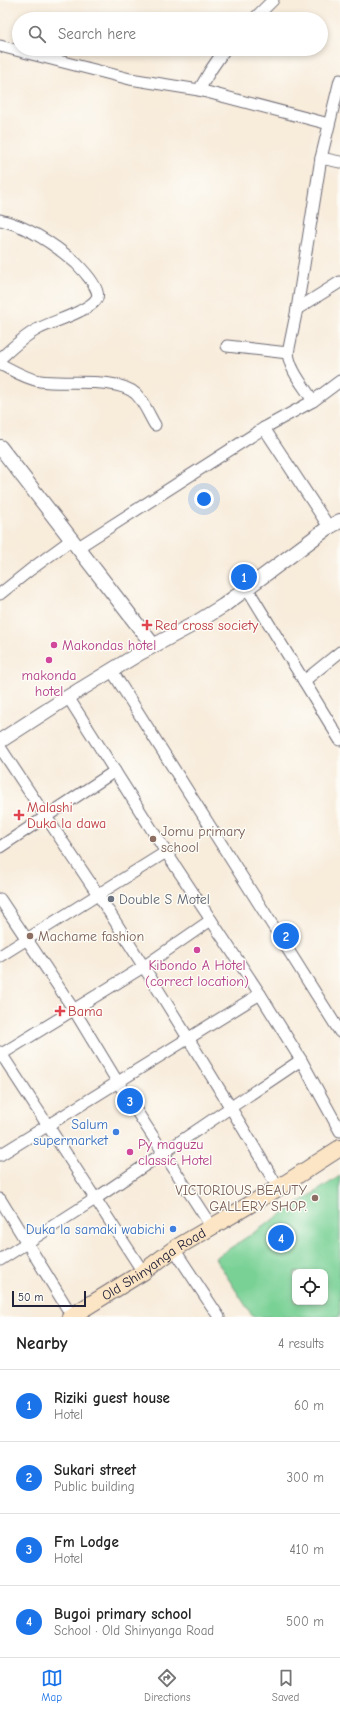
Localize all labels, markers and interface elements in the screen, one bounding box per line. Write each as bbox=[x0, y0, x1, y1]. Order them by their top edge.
search box bbox=[12, 12, 328, 56]
icon: search bbox=[26, 23, 48, 45]
text: Search here bbox=[58, 25, 136, 43]
your location bbox=[194, 489, 214, 509]
pin: 1 bbox=[231, 562, 257, 592]
place label: Red cross society bbox=[155, 617, 259, 634]
marker: Red cross society bbox=[142, 620, 152, 630]
place label: Makondas hotel bbox=[62, 637, 156, 654]
marker: Makondas hotel bbox=[49, 640, 59, 650]
marker: makonda hotel bbox=[44, 655, 54, 665]
place label: makonda hotel bbox=[21, 667, 77, 700]
place label: Malashi Duka la dawa bbox=[27, 799, 106, 832]
marker: Malashi Duka la dawa bbox=[14, 810, 24, 820]
place label: Jomu primary school bbox=[161, 823, 246, 856]
marker: Jomu primary school bbox=[148, 834, 158, 844]
place label: Double S Motel bbox=[119, 891, 210, 908]
marker: Double S Motel bbox=[106, 894, 116, 904]
pin: 2 bbox=[273, 921, 299, 951]
place label: Machame fashion bbox=[38, 928, 144, 945]
marker: Machame fashion bbox=[25, 931, 35, 941]
marker: Kibondo A Hotel (correct location) bbox=[192, 945, 202, 955]
place label: Kibondo A Hotel (correct location) bbox=[145, 957, 249, 990]
place label: Bama bbox=[68, 1003, 103, 1020]
marker: Bama bbox=[55, 1006, 65, 1016]
pin: 3 bbox=[117, 1086, 143, 1116]
place label: Salum supermarket bbox=[33, 1116, 109, 1149]
marker: Salum supermarket bbox=[111, 1127, 121, 1137]
place label: Py maguzu classic Hotel bbox=[138, 1136, 212, 1169]
marker: Py maguzu classic Hotel bbox=[125, 1147, 135, 1157]
place label: VICTORIOUS BEAUTY GALLERY SHOP. bbox=[175, 1182, 308, 1215]
marker: VICTORIOUS BEAUTY GALLERY SHOP. bbox=[310, 1193, 320, 1203]
place label: Duka la samaki wabichi bbox=[26, 1221, 165, 1238]
pin: 4 bbox=[268, 1223, 294, 1253]
street label: Old Shinyanga Road bbox=[98, 1224, 209, 1304]
marker: Duka la samaki wabichi bbox=[168, 1224, 178, 1234]
map controls bbox=[292, 1269, 328, 1305]
button: locate bbox=[292, 1269, 328, 1305]
scale bar bbox=[12, 1289, 86, 1308]
text: 50 m bbox=[18, 1291, 43, 1304]
text: Nearby bbox=[16, 1334, 67, 1353]
text: 4 results bbox=[278, 1336, 324, 1351]
text: Riziki guest house bbox=[54, 1389, 170, 1407]
text: 1 bbox=[26, 1398, 32, 1413]
text: 60 m bbox=[294, 1398, 324, 1413]
text: Hotel bbox=[54, 1407, 83, 1422]
text: Sukari street bbox=[54, 1461, 136, 1479]
text: 2 bbox=[26, 1470, 32, 1485]
text: 300 m bbox=[286, 1470, 324, 1485]
text: Public building bbox=[54, 1479, 135, 1494]
text: Fm Lodge bbox=[54, 1533, 119, 1551]
text: 3 bbox=[26, 1542, 32, 1557]
text: 410 m bbox=[290, 1542, 324, 1557]
text: Hotel bbox=[54, 1551, 83, 1566]
text: Bugoi primary school bbox=[54, 1605, 192, 1623]
text: 4 bbox=[26, 1614, 32, 1629]
text: 500 m bbox=[286, 1614, 324, 1629]
text: School · Old Shinyanga Road bbox=[54, 1623, 214, 1638]
tab: Map bbox=[41, 1667, 63, 1704]
tab: Directions bbox=[144, 1667, 191, 1704]
tab: Saved bbox=[272, 1667, 299, 1704]

